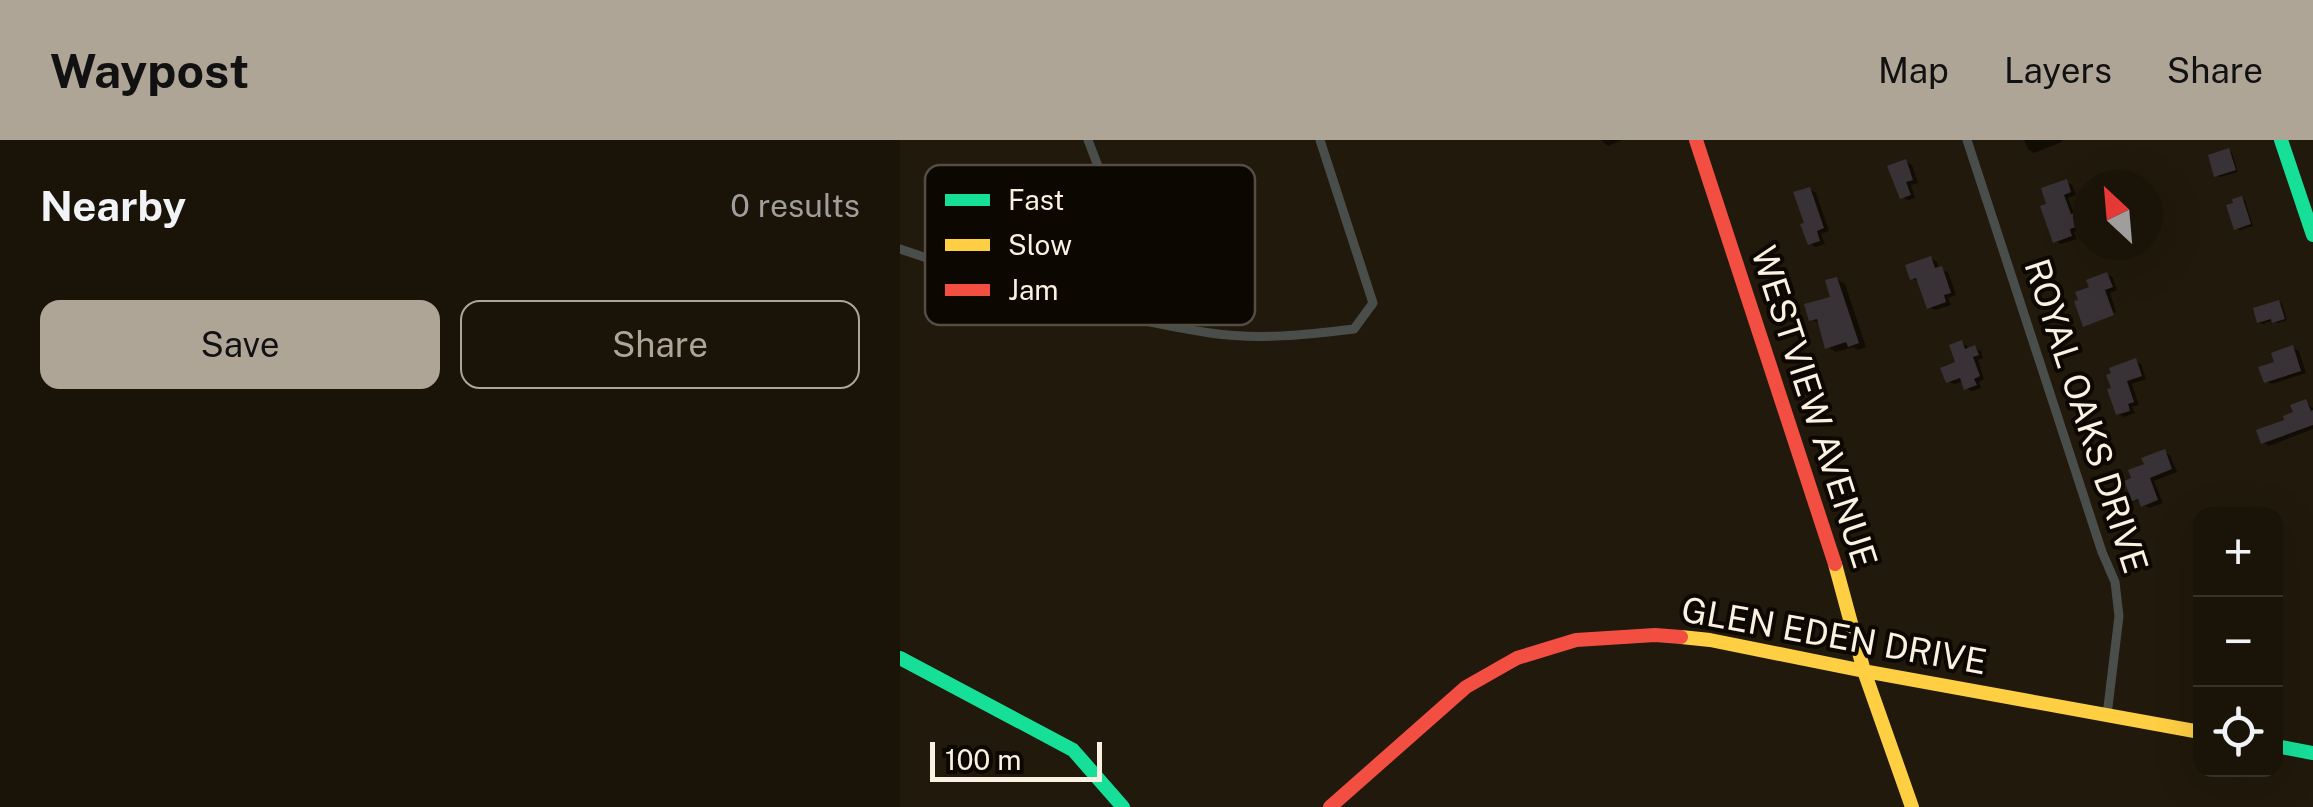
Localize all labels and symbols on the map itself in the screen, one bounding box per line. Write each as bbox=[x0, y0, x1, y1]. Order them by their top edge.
legend bbox=[925, 165, 1255, 325]
north arrow bbox=[2073, 170, 2163, 260]
text: Fast bbox=[1008, 183, 1064, 216]
text: Slow bbox=[1008, 228, 1072, 261]
street label: WESTVIEW AVENUE bbox=[1743, 241, 1886, 573]
street label: ROYAL OAKS DRIVE bbox=[2016, 254, 2157, 578]
text: Jam bbox=[1008, 273, 1059, 306]
street label: GLEN EDEN DRIVE bbox=[1678, 588, 1990, 683]
scale bar bbox=[930, 737, 1102, 782]

